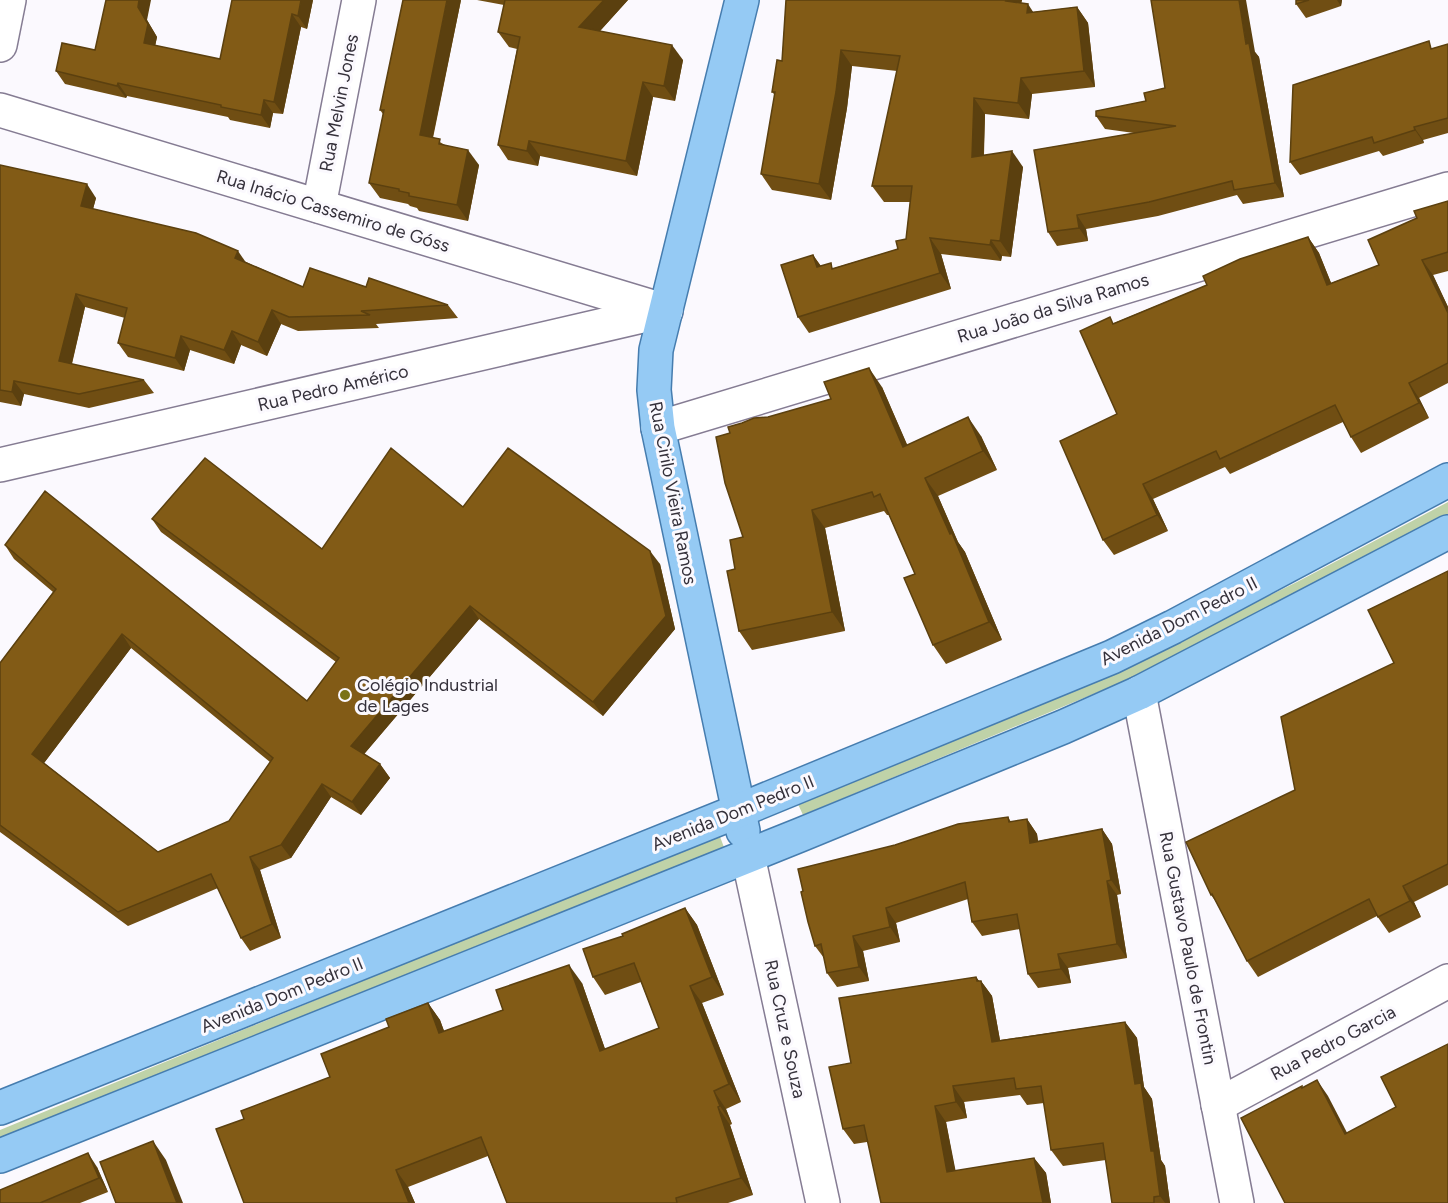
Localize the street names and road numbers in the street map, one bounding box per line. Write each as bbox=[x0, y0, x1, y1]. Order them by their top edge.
street label: Rua Melvin Jones bbox=[315, 32, 363, 174]
street label: Rua Inácio Cassemiro de Góss bbox=[214, 165, 452, 257]
street label: Rua João da Silva Ramos bbox=[954, 268, 1152, 348]
street label: Rua Pedro Américo bbox=[255, 360, 411, 416]
street label: Rua Cirilo Vieira Ramos bbox=[644, 400, 702, 586]
street label: Avenida Dom Pedro II bbox=[1097, 572, 1261, 670]
street label: Avenida Dom Pedro II bbox=[649, 770, 817, 856]
street label: Rua Gustavo Paulo de Frontin bbox=[1155, 829, 1221, 1067]
street label: Avenida Dom Pedro II bbox=[198, 952, 366, 1038]
street label: Rua Cruz e Souza bbox=[760, 958, 810, 1100]
street label: Rua Pedro Garcia bbox=[1267, 1001, 1399, 1085]

